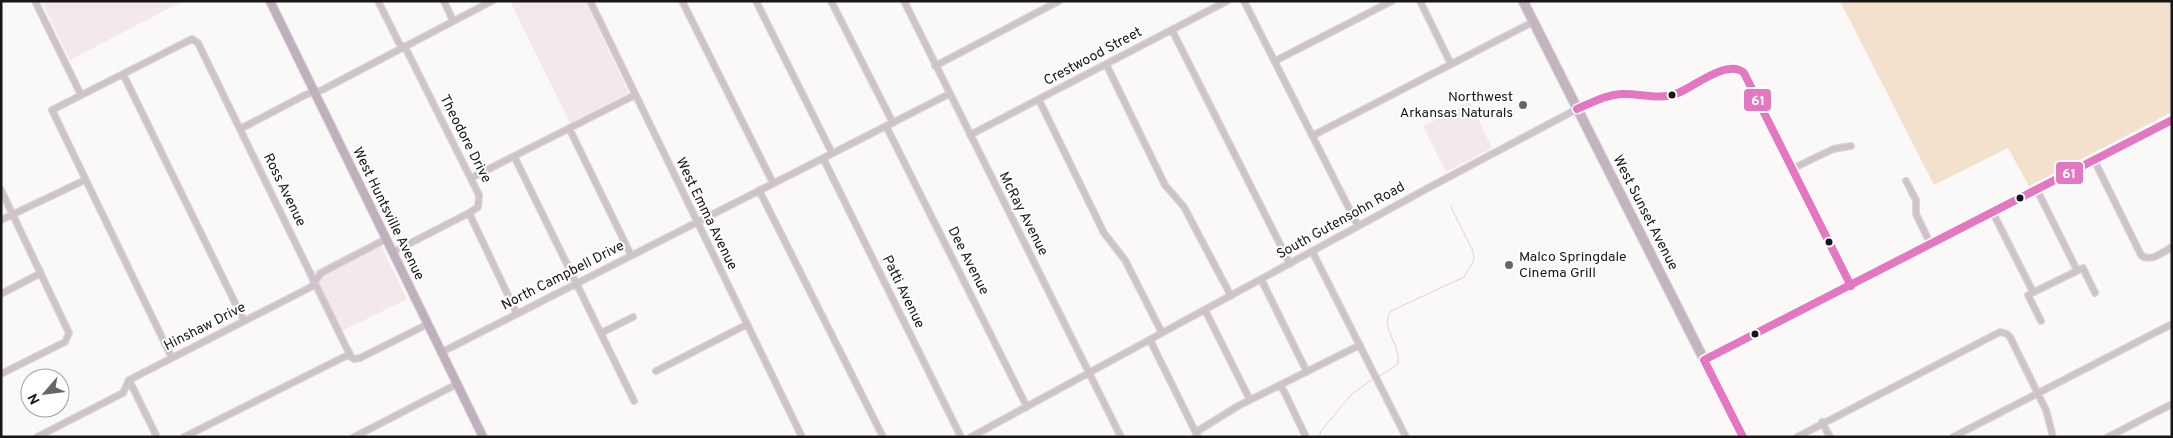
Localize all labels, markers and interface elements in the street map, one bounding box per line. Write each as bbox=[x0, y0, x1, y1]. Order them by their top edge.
street label: Crestwood Street bbox=[1041, 24, 1145, 90]
line badge: 61 bbox=[1743, 88, 1772, 112]
place label: Northwest Arkansas Naturals bbox=[1400, 89, 1513, 122]
unlabelled marker bbox=[1667, 90, 1677, 100]
street label: Theodore Drive bbox=[435, 92, 495, 186]
text: 61 bbox=[1751, 93, 1765, 110]
marker: Northwest Arkansas Naturals bbox=[1517, 99, 1529, 111]
street label: West Huntsville Avenue bbox=[348, 145, 428, 283]
street label: Ross Avenue bbox=[259, 151, 309, 229]
street label: West Sunset Avenue bbox=[1609, 153, 1681, 273]
street label: West Emma Avenue bbox=[671, 155, 741, 273]
line badge: 61 bbox=[2055, 161, 2084, 185]
text: 61 bbox=[2062, 166, 2076, 183]
street label: McRay Avenue bbox=[995, 169, 1051, 259]
street label: South Gutensohn Road bbox=[1274, 179, 1408, 263]
unlabelled marker bbox=[2015, 193, 2025, 203]
street label: Dee Avenue bbox=[944, 224, 992, 298]
unlabelled marker bbox=[1824, 237, 1834, 247]
street label: North Campbell Drive bbox=[499, 238, 627, 314]
place label: Malco Springdale Cinema Grill bbox=[1519, 249, 1627, 282]
street label: Patti Avenue bbox=[878, 253, 928, 331]
marker: Malco Springdale Cinema Grill bbox=[1503, 259, 1515, 271]
street label: Hinshaw Drive bbox=[161, 299, 249, 355]
unlabelled marker bbox=[1750, 329, 1760, 339]
north arrow bbox=[20, 368, 70, 418]
text: N bbox=[25, 390, 45, 407]

